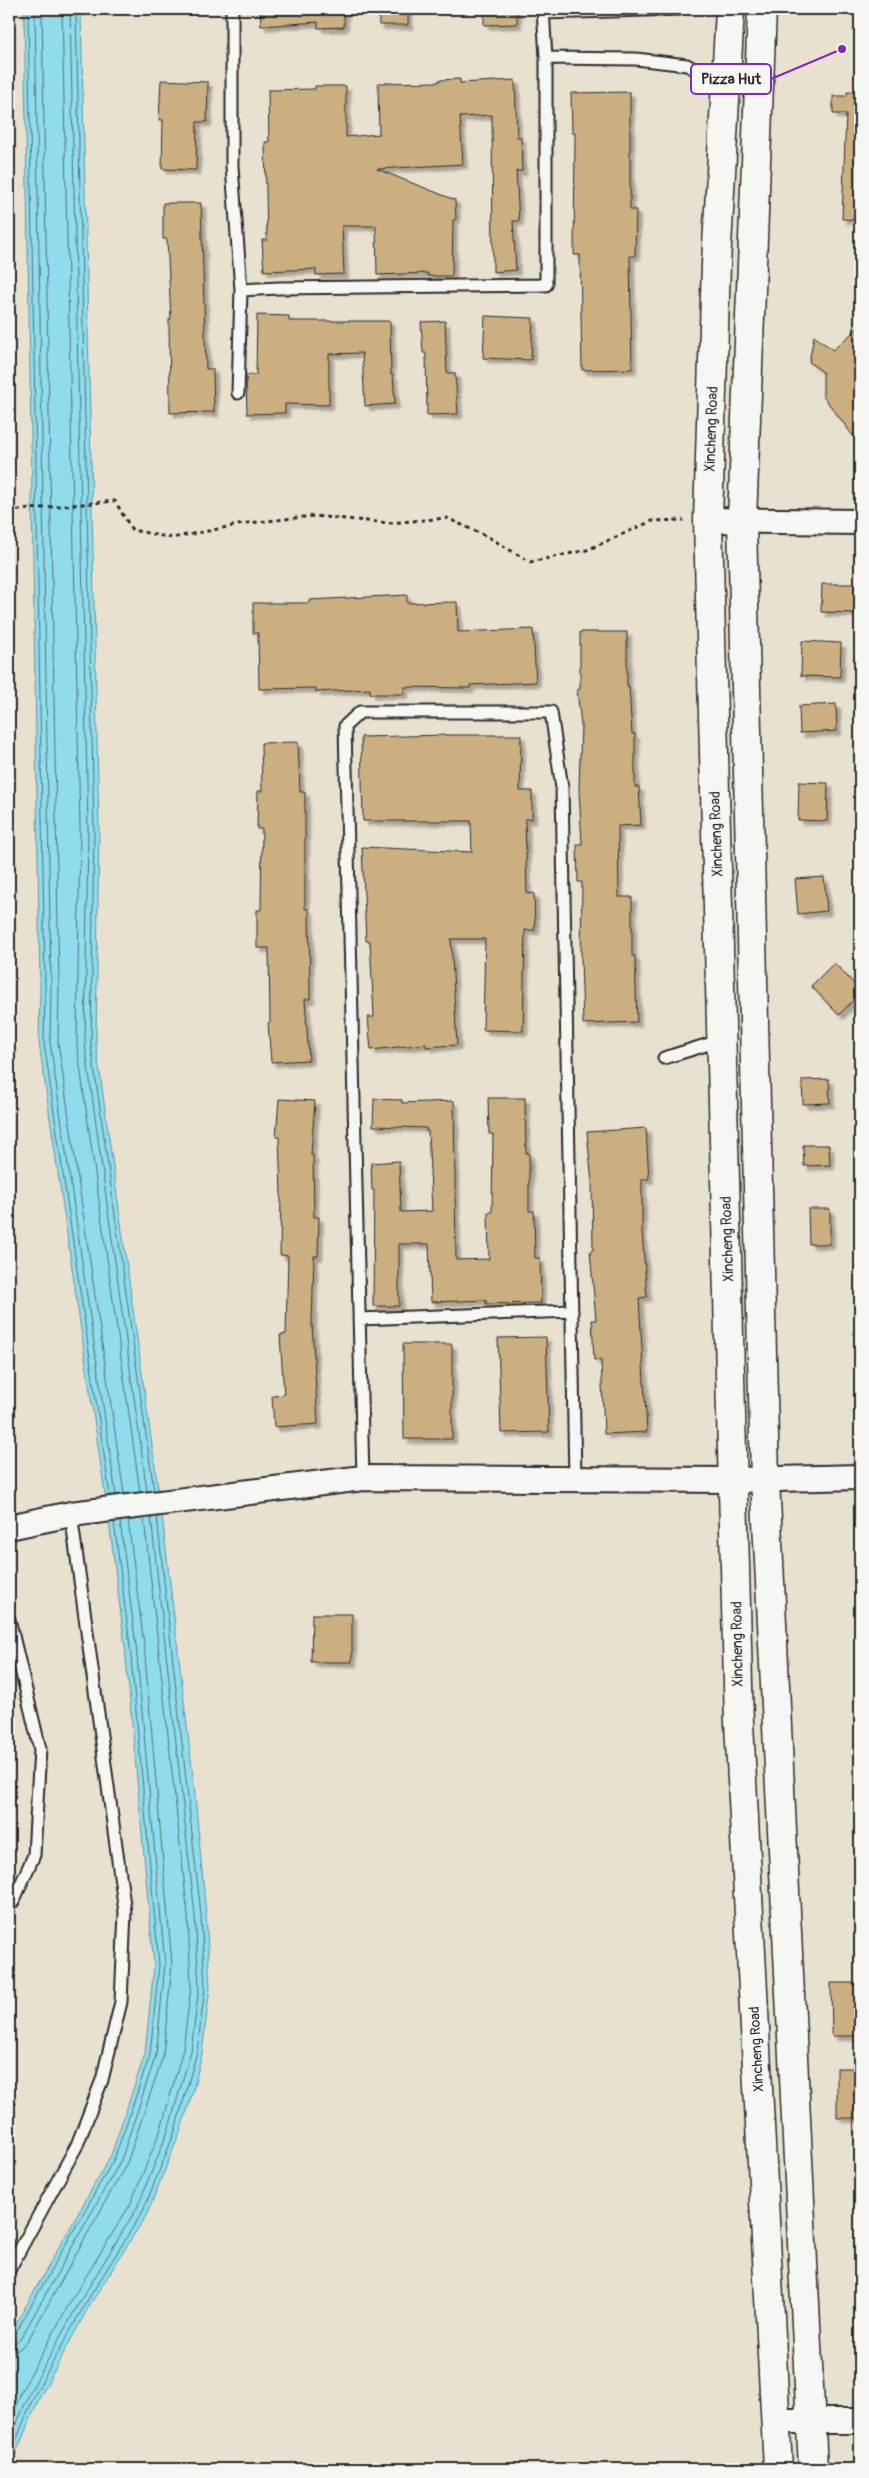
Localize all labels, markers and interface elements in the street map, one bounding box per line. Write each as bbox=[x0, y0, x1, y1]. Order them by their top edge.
callout: Pizza Hut bbox=[691, 64, 771, 94]
text: Pizza Hut bbox=[701, 70, 762, 89]
street label: Xincheng Road bbox=[702, 386, 721, 472]
street label: Xincheng Road bbox=[707, 791, 726, 877]
street label: Xincheng Road bbox=[718, 1196, 737, 1282]
street label: Xincheng Road bbox=[728, 1601, 747, 1687]
street label: Xincheng Road bbox=[746, 2006, 767, 2092]

